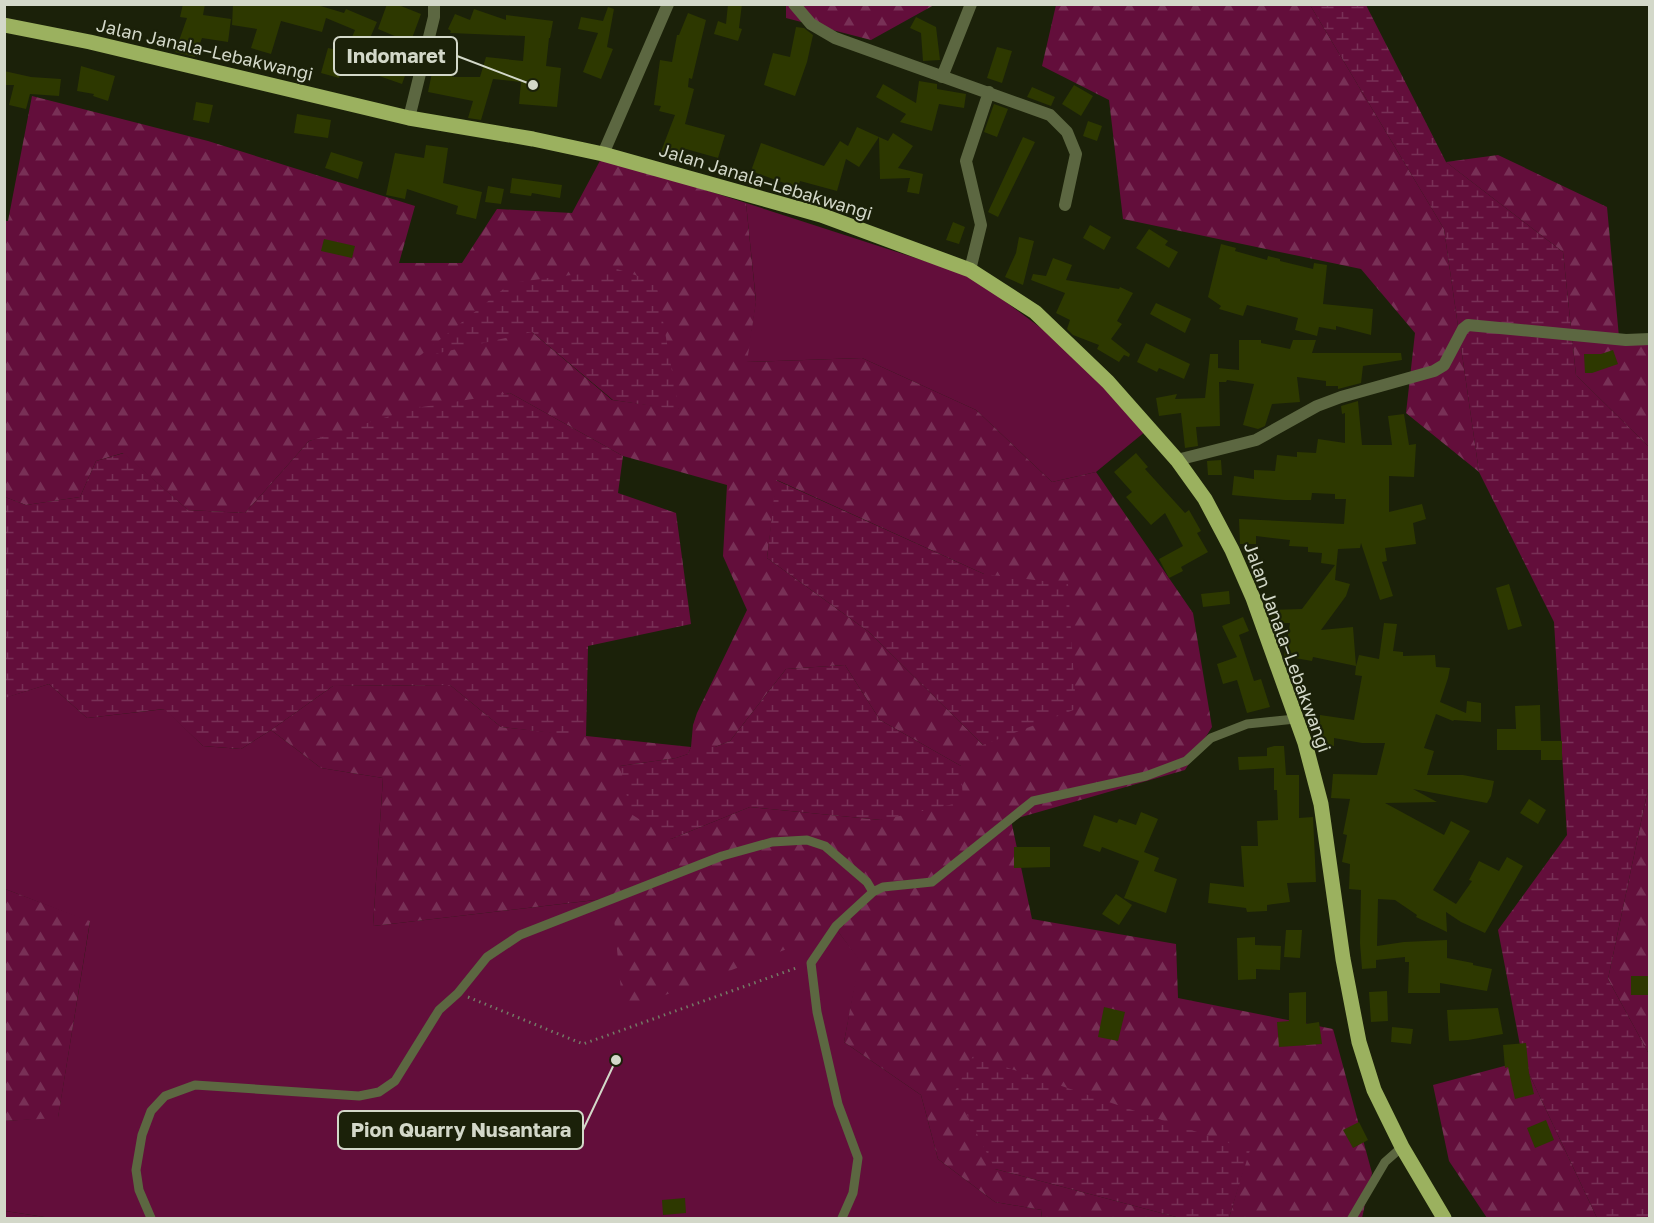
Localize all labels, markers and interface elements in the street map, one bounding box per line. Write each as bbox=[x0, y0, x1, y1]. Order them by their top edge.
street label: Jalan Janala–Lebakwangi bbox=[94, 13, 316, 85]
callout: Indomaret bbox=[334, 37, 457, 75]
text: Indomaret bbox=[346, 43, 446, 67]
street label: Jalan Janala–Lebakwangi bbox=[657, 138, 875, 224]
street label: Jalan Janala–Lebakwangi bbox=[1240, 539, 1336, 755]
callout: Pion Quarry Nusantara bbox=[338, 1111, 583, 1149]
text: Pion Quarry Nusantara bbox=[351, 1117, 571, 1141]

